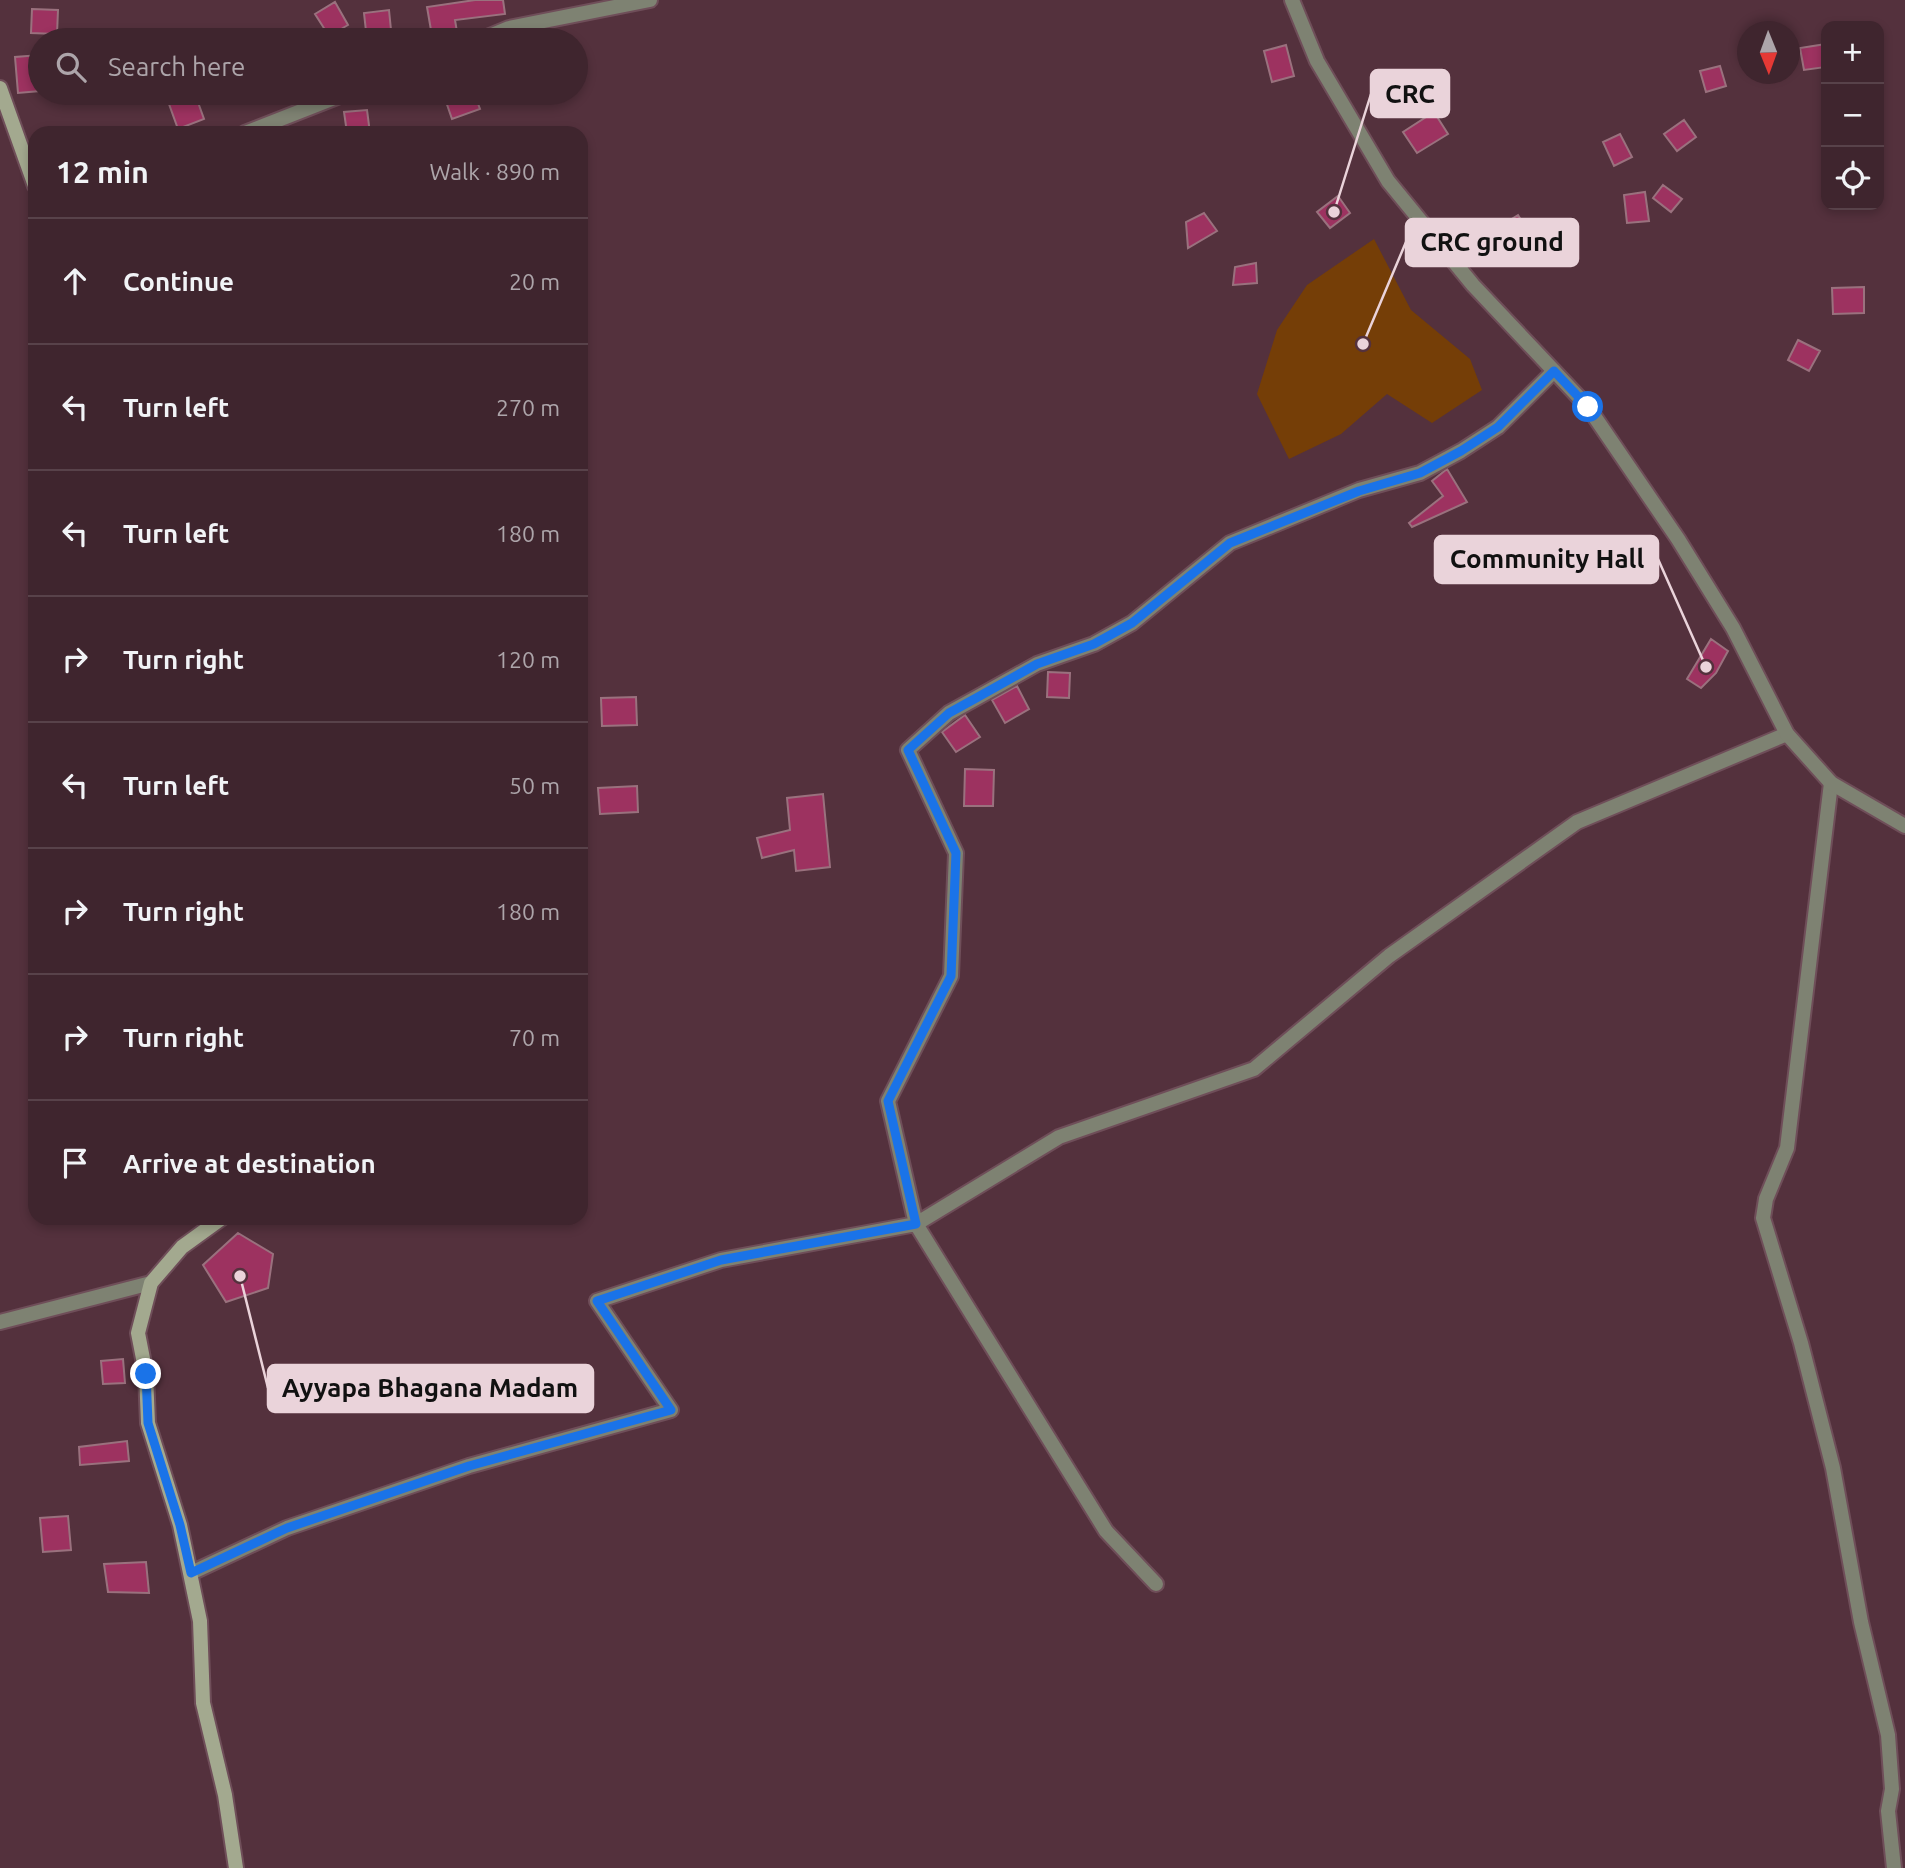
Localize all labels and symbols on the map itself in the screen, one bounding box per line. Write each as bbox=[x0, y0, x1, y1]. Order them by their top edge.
north arrow bbox=[1737, 21, 1800, 84]
callout: CRC bbox=[1371, 70, 1449, 117]
text: CRC bbox=[1385, 79, 1435, 108]
callout: CRC ground bbox=[1406, 219, 1578, 266]
text: CRC ground bbox=[1420, 227, 1564, 256]
route start bbox=[1572, 391, 1603, 422]
callout: Community Hall bbox=[1435, 536, 1658, 583]
text: Community Hall bbox=[1450, 544, 1644, 573]
route end bbox=[130, 1358, 161, 1389]
callout: Ayyapa Bhagana Madam bbox=[268, 1365, 593, 1412]
text: Ayyapa Bhagana Madam bbox=[282, 1373, 578, 1402]

